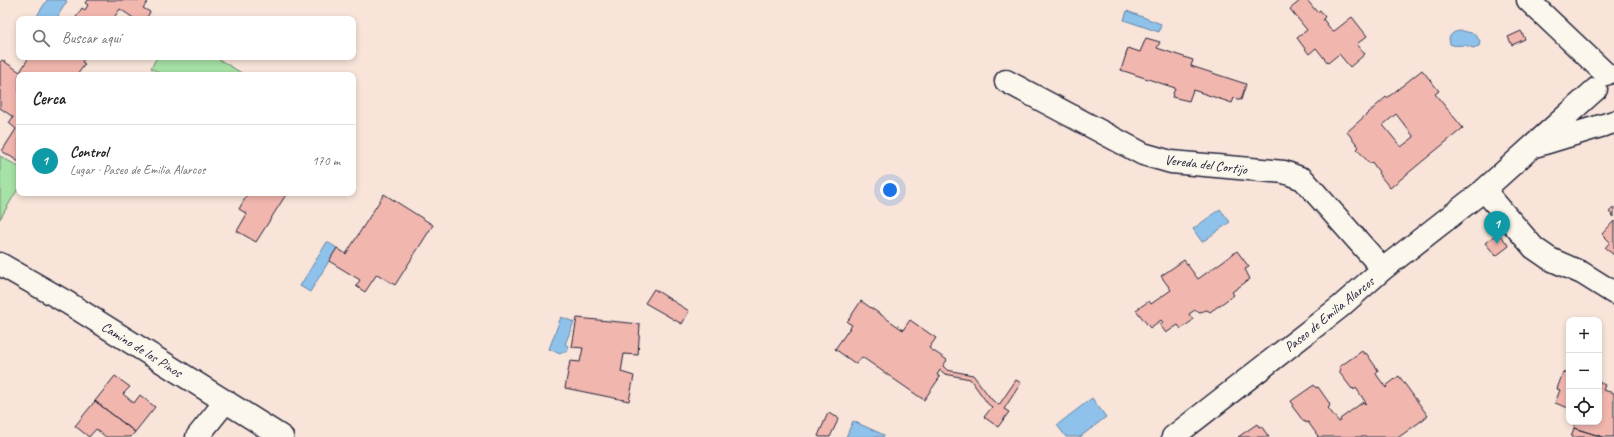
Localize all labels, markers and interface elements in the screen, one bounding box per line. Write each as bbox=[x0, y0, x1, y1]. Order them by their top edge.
search box bbox=[16, 16, 356, 60]
icon: search bbox=[30, 27, 52, 49]
text: Buscar aquí bbox=[62, 29, 121, 48]
text: Cerca bbox=[32, 88, 65, 109]
text: Control bbox=[70, 143, 108, 162]
street label: Vereda del Cortijo bbox=[1164, 151, 1249, 178]
text: 1 bbox=[42, 153, 48, 169]
text: 170 m bbox=[312, 153, 340, 169]
text: Lugar · Paseo de Emilia Alarcos bbox=[70, 162, 205, 178]
your location bbox=[880, 180, 900, 200]
pin: 1 bbox=[1484, 211, 1510, 244]
street label: Paseo de Emilia Alarcos bbox=[1281, 272, 1378, 356]
map controls bbox=[1566, 317, 1602, 425]
button: + bbox=[1566, 317, 1602, 353]
street label: Camino de los Pinos bbox=[98, 318, 186, 382]
button: − bbox=[1566, 353, 1602, 389]
button: locate bbox=[1566, 389, 1602, 425]

